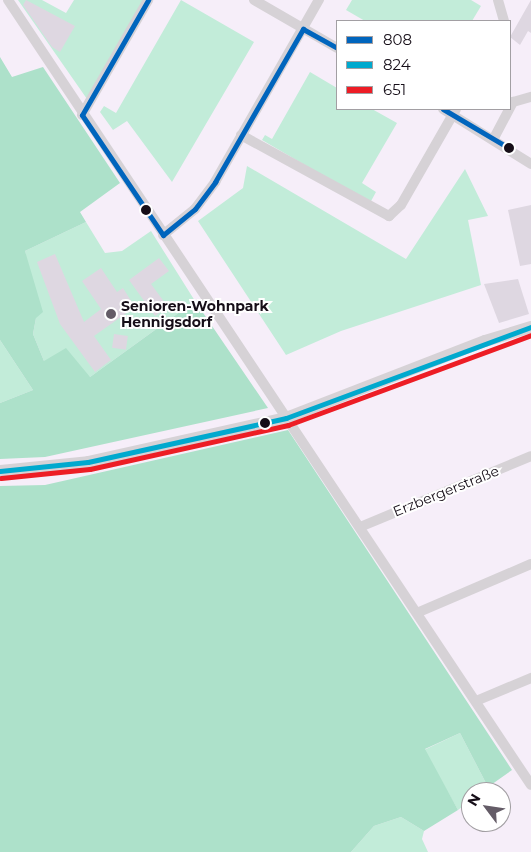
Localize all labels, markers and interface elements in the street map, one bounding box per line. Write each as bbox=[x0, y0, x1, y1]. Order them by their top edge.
legend bbox=[336, 20, 511, 110]
text: 808 bbox=[383, 30, 412, 49]
text: 824 bbox=[383, 55, 411, 74]
text: 651 bbox=[383, 80, 406, 99]
unlabelled marker bbox=[504, 143, 514, 153]
unlabelled marker bbox=[141, 205, 151, 215]
place label: Senioren-Wohnpark Hennigsdorf bbox=[121, 298, 269, 331]
marker: Senioren-Wohnpark Hennigsdorf bbox=[105, 308, 117, 320]
unlabelled marker bbox=[260, 418, 270, 428]
street label: Erzbergerstraße bbox=[391, 462, 501, 520]
north arrow bbox=[461, 782, 511, 832]
text: N bbox=[463, 790, 485, 809]

